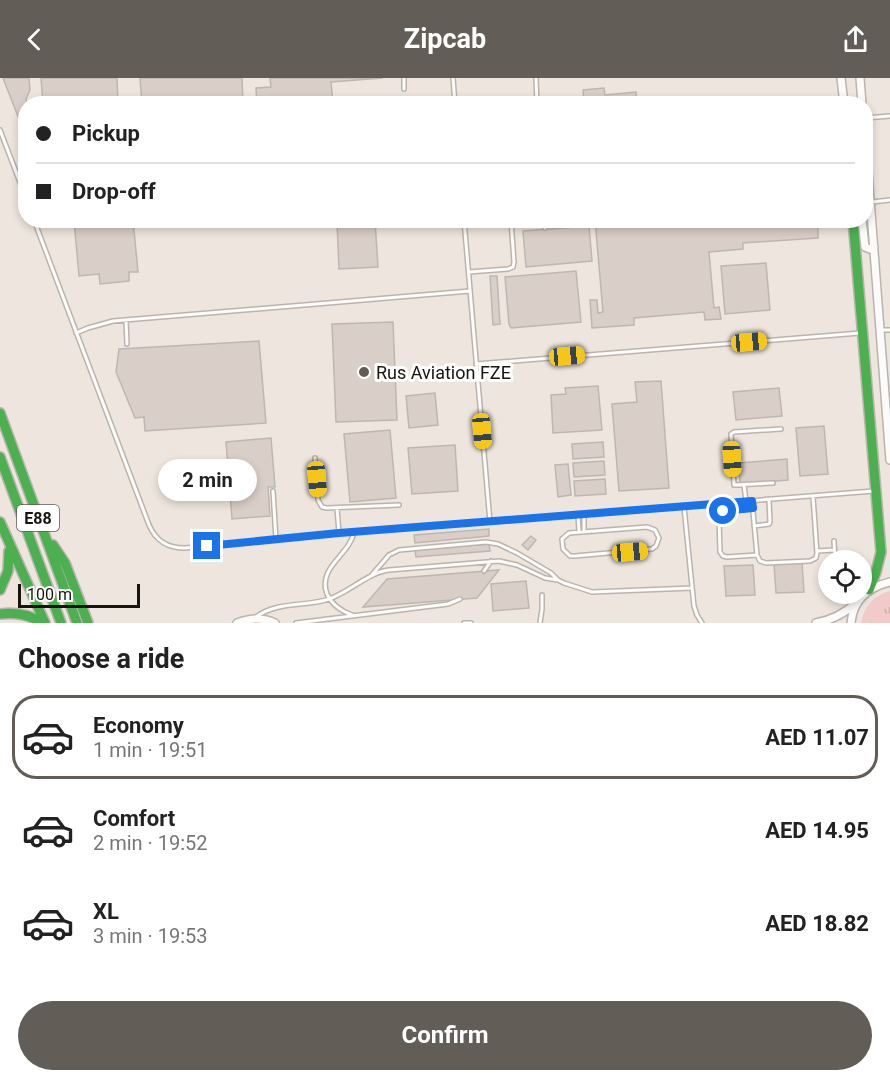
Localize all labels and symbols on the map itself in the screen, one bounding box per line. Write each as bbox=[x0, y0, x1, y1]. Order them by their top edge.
car bbox=[730, 331, 768, 353]
car bbox=[548, 345, 586, 367]
place label: Rus Aviation FZE bbox=[376, 362, 511, 383]
marker: Rus Aviation FZE bbox=[357, 365, 371, 379]
car bbox=[471, 412, 493, 450]
car bbox=[722, 441, 742, 477]
callout: 2 min bbox=[158, 459, 256, 501]
car bbox=[306, 460, 328, 498]
route start bbox=[709, 497, 736, 524]
road number: E88 bbox=[17, 505, 59, 531]
route end bbox=[193, 532, 220, 559]
car bbox=[611, 541, 649, 563]
scale bar bbox=[18, 581, 140, 608]

